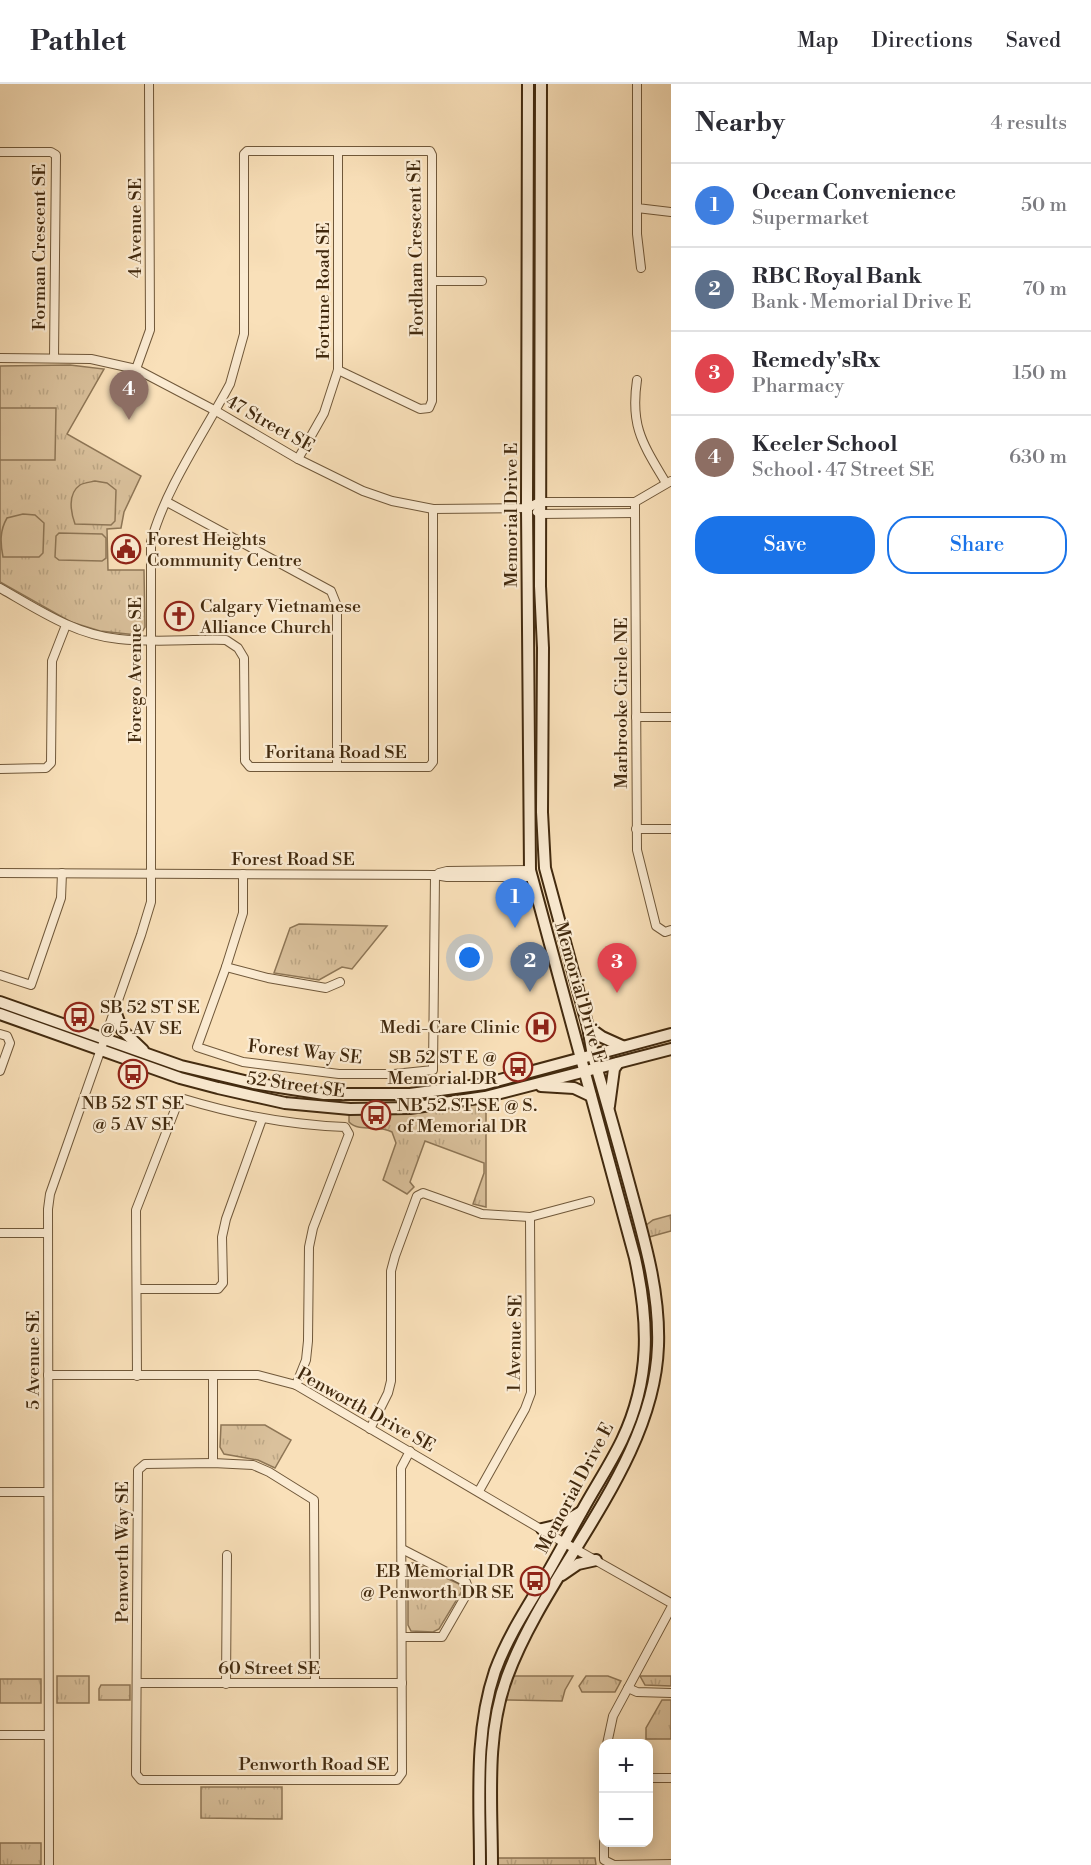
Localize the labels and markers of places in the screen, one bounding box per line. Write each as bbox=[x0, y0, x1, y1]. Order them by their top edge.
pin: 4 bbox=[110, 370, 148, 420]
place label: Forest Heights Community Centre bbox=[147, 528, 302, 572]
public building icon: Forest Heights Community Centre bbox=[110, 533, 142, 565]
place label: Calgary Vietnamese Alliance Church bbox=[199, 595, 361, 639]
church icon: Calgary Vietnamese Alliance Church bbox=[163, 600, 195, 632]
pin: 1 bbox=[496, 878, 534, 928]
pin: 2 bbox=[510, 942, 550, 992]
pin: 3 bbox=[598, 944, 636, 993]
place label: SB 52 ST SE @ 5 AV SE bbox=[100, 996, 200, 1040]
bus stop icon: SB 52 ST SE @ 5 AV SE bbox=[63, 1001, 95, 1033]
hospital icon: Medi-Care Clinic bbox=[525, 1011, 557, 1043]
place label: Medi-Care Clinic bbox=[380, 1016, 520, 1039]
place label: SB 52 ST E @ Memorial DR bbox=[387, 1046, 498, 1090]
bus stop icon: SB 52 ST E @ Memorial DR bbox=[502, 1051, 534, 1083]
bus stop icon: NB 52 ST SE @ 5 AV SE bbox=[117, 1058, 149, 1090]
place label: NB 52 ST SE @ 5 AV SE bbox=[82, 1092, 184, 1136]
place label: NB 52 ST SE @ S. of Memorial DR bbox=[397, 1094, 537, 1138]
bus stop icon: NB 52 ST SE @ S. of Memorial DR bbox=[360, 1099, 392, 1131]
place label: EB Memorial DR @ Penworth DR SE bbox=[360, 1560, 515, 1604]
bus stop icon: EB Memorial DR @ Penworth DR SE bbox=[519, 1565, 551, 1597]

